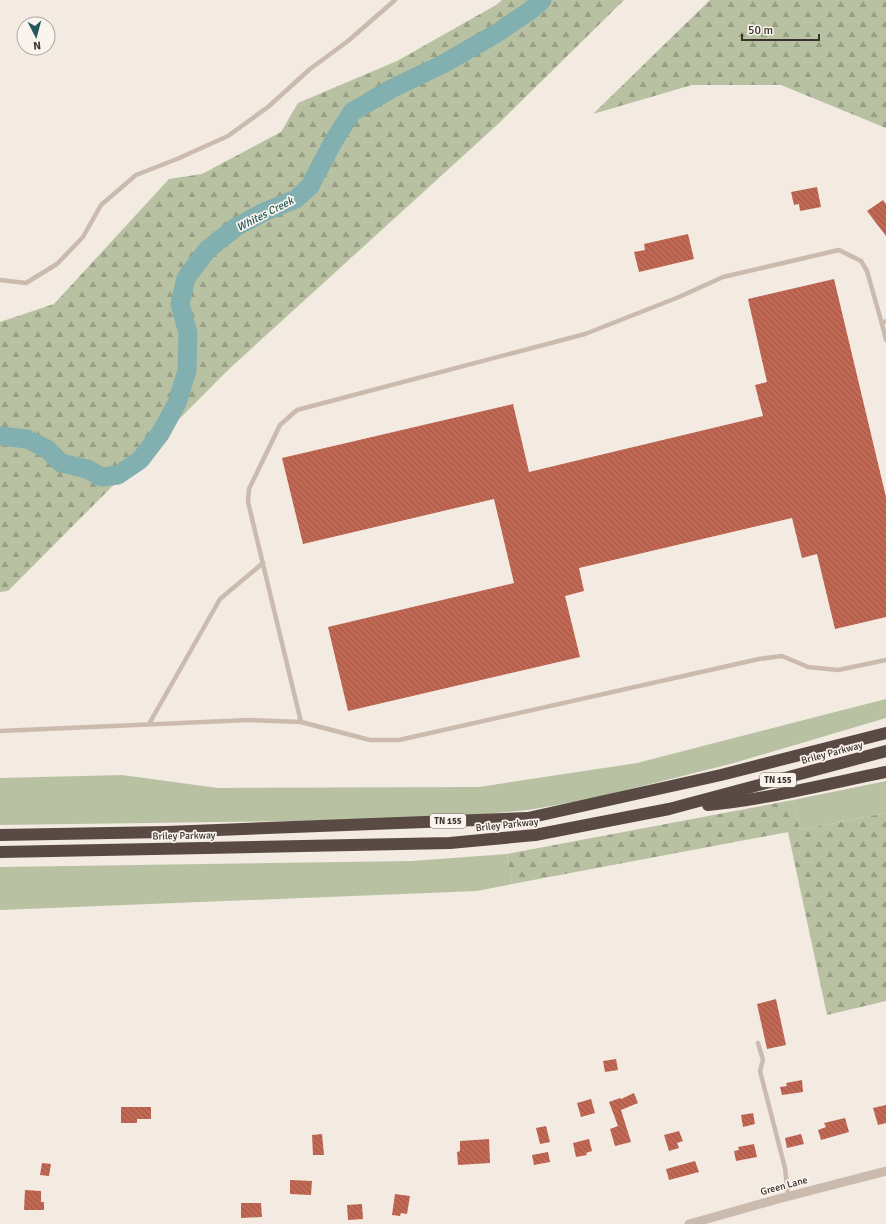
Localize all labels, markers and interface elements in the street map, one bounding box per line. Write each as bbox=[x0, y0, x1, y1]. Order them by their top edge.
north arrow bbox=[16, 16, 56, 56]
scale bar bbox=[742, 16, 819, 42]
text: 50 m bbox=[748, 23, 773, 38]
text: N bbox=[33, 39, 41, 52]
water label: Whites Creek bbox=[235, 194, 297, 234]
street label: Briley Parkway bbox=[800, 739, 864, 767]
road number: TN 155 bbox=[760, 773, 796, 787]
road number: TN 155 bbox=[430, 814, 466, 828]
street label: Briley Parkway bbox=[475, 816, 539, 834]
street label: Briley Parkway bbox=[152, 829, 216, 843]
street label: Green Lane bbox=[759, 1174, 809, 1198]

